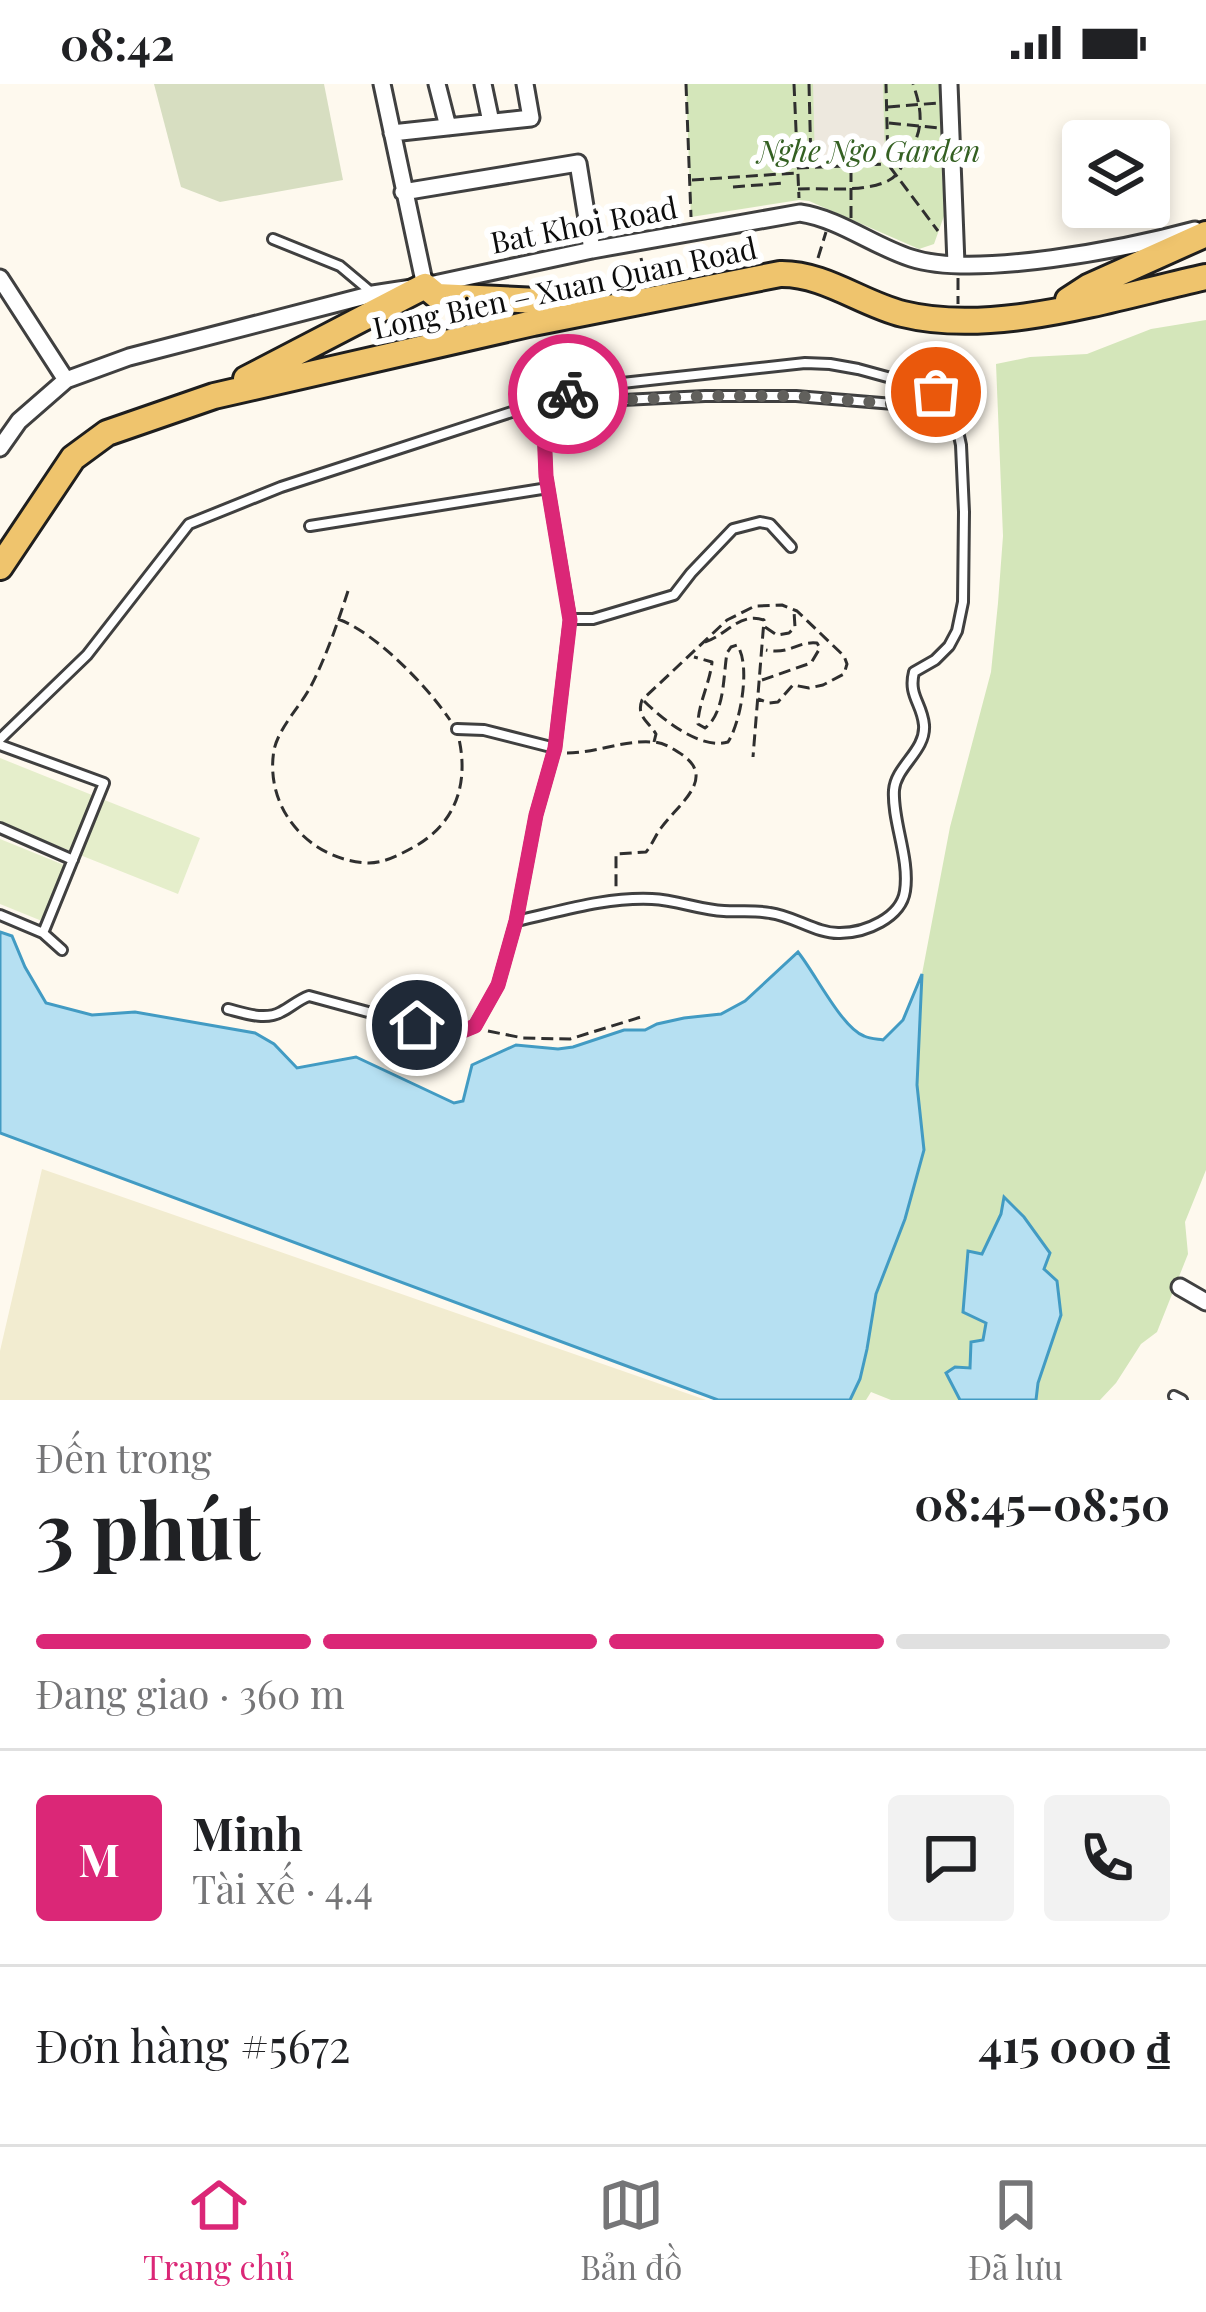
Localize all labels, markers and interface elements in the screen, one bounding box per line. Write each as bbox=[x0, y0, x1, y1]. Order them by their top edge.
text: 08:42 bbox=[60, 12, 175, 72]
map controls bbox=[1062, 120, 1170, 228]
button: layers bbox=[1062, 120, 1170, 228]
park label: Nghe Ngo Garden bbox=[755, 130, 980, 170]
street label: Bat Khoi Road bbox=[487, 186, 680, 262]
street label: Long Bien – Xuan Quan Road bbox=[369, 227, 760, 347]
courier bbox=[508, 334, 628, 454]
pin bbox=[885, 341, 987, 443]
icon: bag bbox=[903, 359, 969, 425]
icon: bike bbox=[535, 361, 601, 427]
pin bbox=[366, 974, 468, 1076]
icon: home bbox=[384, 992, 450, 1058]
text: Đến trong bbox=[36, 1431, 212, 1483]
text: 08:45–08:50 bbox=[914, 1472, 1170, 1532]
text: 3 phút bbox=[36, 1476, 261, 1580]
text: Đang giao · 360 m bbox=[36, 1667, 345, 1719]
button: chat bbox=[888, 1795, 1014, 1921]
button: phone bbox=[1044, 1795, 1170, 1921]
text: Minh bbox=[192, 1802, 303, 1862]
text: M bbox=[78, 1828, 120, 1888]
text: Tài xế · 4.4 bbox=[192, 1862, 373, 1914]
text: Đơn hàng #5672 bbox=[36, 2014, 351, 2074]
text: 415 000 ₫ bbox=[978, 2014, 1170, 2074]
tab: Trang chủ bbox=[143, 2172, 294, 2288]
tab: Bản đồ bbox=[580, 2172, 682, 2288]
tab: Đã lưu bbox=[968, 2172, 1063, 2288]

